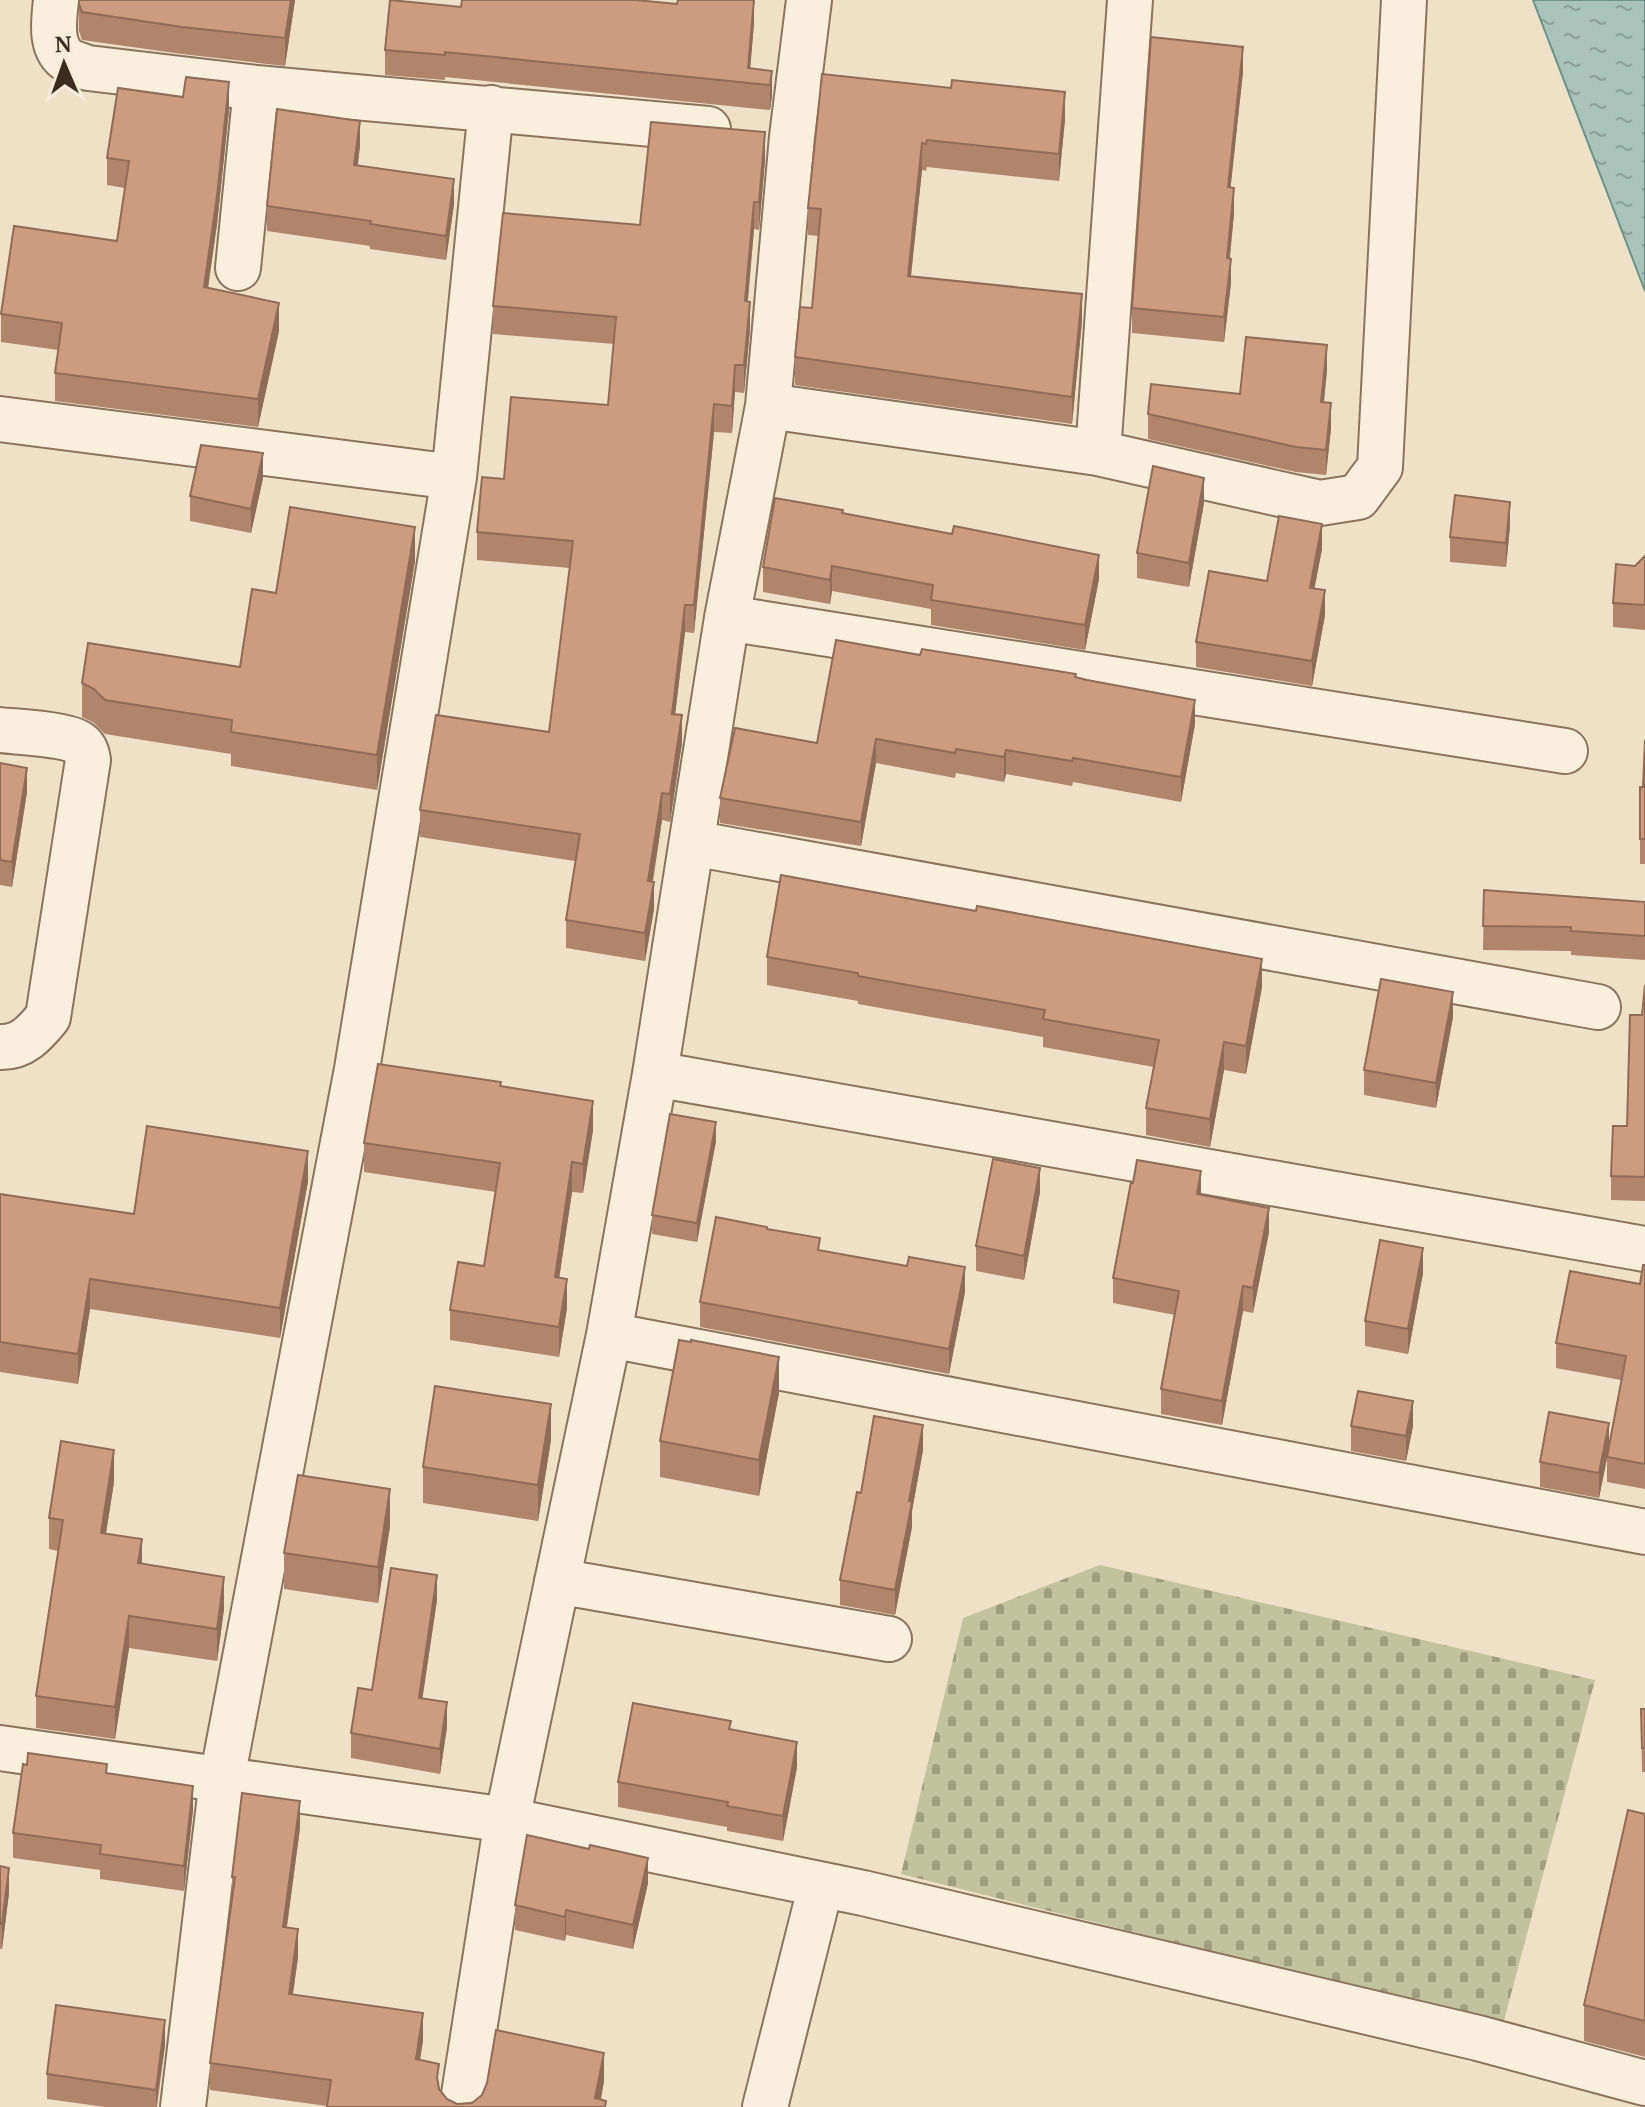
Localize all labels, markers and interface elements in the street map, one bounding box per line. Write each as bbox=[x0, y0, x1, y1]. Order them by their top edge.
north arrow bbox=[24, 24, 104, 104]
text: N bbox=[54, 29, 72, 58]

